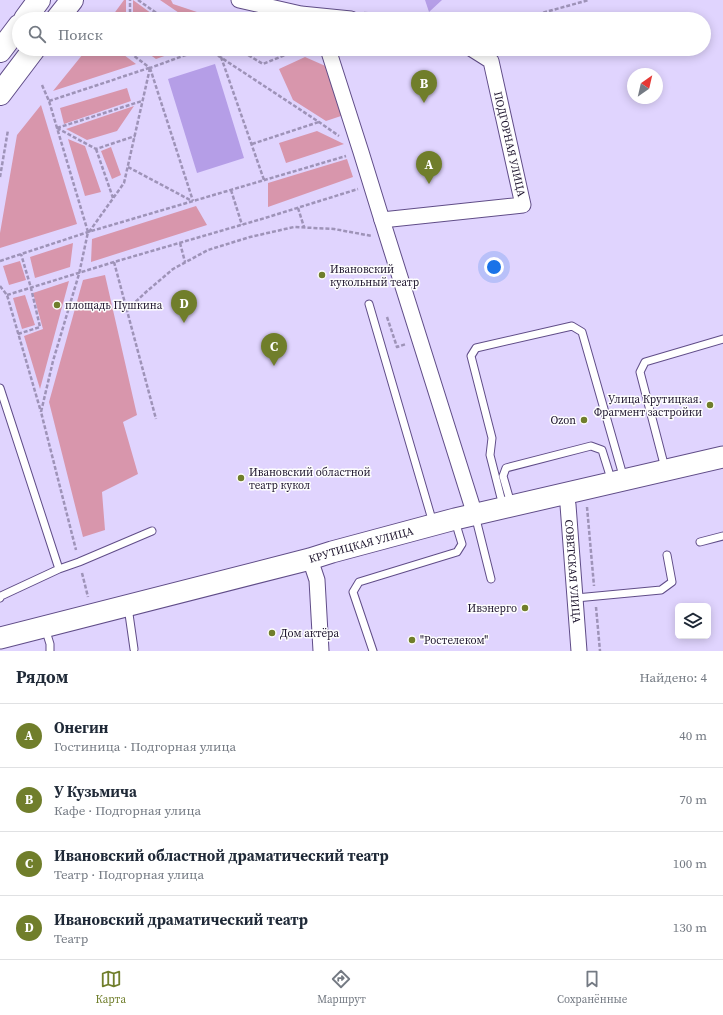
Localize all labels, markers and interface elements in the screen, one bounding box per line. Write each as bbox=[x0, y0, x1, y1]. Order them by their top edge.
search box bbox=[12, 12, 711, 56]
icon: search bbox=[26, 23, 48, 45]
text: Поиск bbox=[58, 24, 103, 45]
north arrow bbox=[627, 68, 663, 104]
pin: B bbox=[411, 70, 437, 103]
street label: ПОДГОРНАЯ УЛИЦА bbox=[490, 90, 529, 199]
pin: A bbox=[416, 151, 442, 184]
your location bbox=[484, 257, 504, 277]
place label: Ивановский кукольный театр bbox=[330, 262, 419, 290]
marker: Ивановский кукольный театр bbox=[317, 270, 327, 280]
pin: D bbox=[171, 290, 197, 323]
place label: площадь Пушкина bbox=[65, 298, 163, 313]
marker: площадь Пушкина bbox=[52, 300, 62, 310]
pin: C bbox=[261, 333, 287, 366]
place label: Улица Крутицкая. Фрагмент застройки bbox=[594, 392, 702, 420]
marker: Улица Крутицкая. Фрагмент застройки bbox=[705, 400, 715, 410]
place label: Ozon bbox=[551, 413, 576, 428]
marker: Ozon bbox=[579, 415, 589, 425]
place label: Ивановский областной театр кукол bbox=[249, 465, 371, 493]
marker: Ивановский областной театр кукол bbox=[236, 473, 246, 483]
street label: СОВЕТСКАЯ УЛИЦА bbox=[561, 519, 584, 625]
street label: КРУТИЦКАЯ УЛИЦА bbox=[307, 523, 416, 567]
place label: Ивэнерго bbox=[468, 601, 517, 616]
marker: Ивэнерго bbox=[520, 603, 530, 613]
map controls bbox=[675, 603, 711, 639]
button: layers bbox=[675, 603, 711, 639]
place label: Дом актёра bbox=[280, 626, 339, 641]
marker: Дом актёра bbox=[267, 628, 277, 638]
place label: "Ростелеком" bbox=[420, 633, 488, 648]
marker: "Ростелеком" bbox=[407, 635, 417, 645]
text: Рядом bbox=[16, 665, 68, 689]
text: Найдено: 4 bbox=[640, 669, 707, 686]
text: Онегин bbox=[54, 717, 108, 738]
text: A bbox=[25, 727, 33, 744]
text: 40 m bbox=[679, 727, 707, 744]
text: Гостиница · Подгорная улица bbox=[54, 738, 236, 755]
text: У Кузьмича bbox=[54, 781, 137, 802]
text: B bbox=[25, 791, 33, 808]
text: 70 m bbox=[679, 791, 707, 808]
text: Кафе · Подгорная улица bbox=[54, 802, 201, 819]
text: Ивановский областной драматический театр bbox=[54, 845, 389, 866]
text: C bbox=[25, 855, 33, 872]
text: 100 m bbox=[673, 855, 707, 872]
text: Театр · Подгорная улица bbox=[54, 866, 204, 883]
text: Ивановский драматический театр bbox=[54, 909, 308, 930]
text: D bbox=[24, 919, 34, 936]
text: 130 m bbox=[673, 919, 707, 936]
text: Театр bbox=[54, 930, 88, 947]
tab: Карта bbox=[96, 968, 126, 1007]
tab: Маршрут bbox=[317, 968, 366, 1007]
tab: Сохранённые bbox=[557, 968, 627, 1007]

